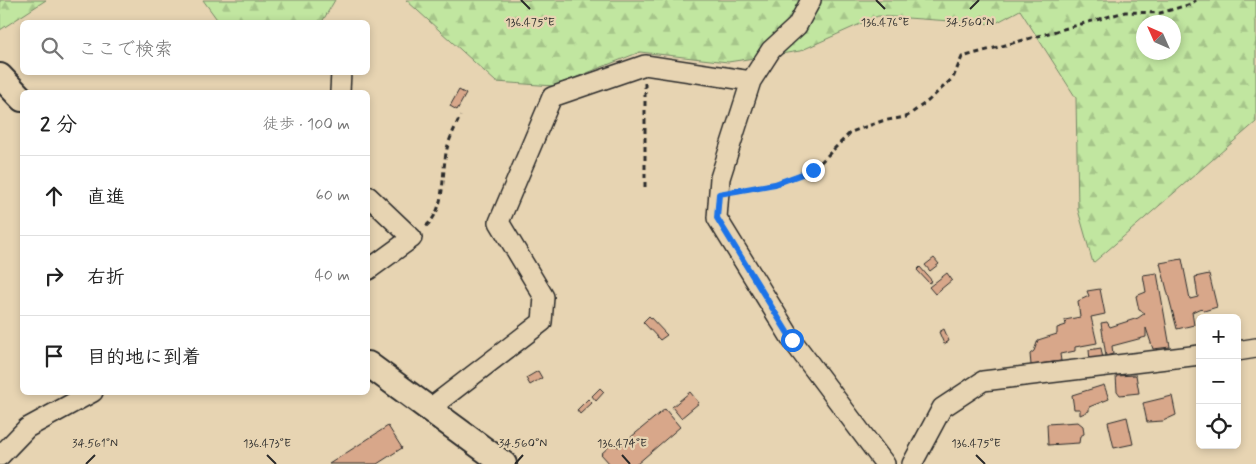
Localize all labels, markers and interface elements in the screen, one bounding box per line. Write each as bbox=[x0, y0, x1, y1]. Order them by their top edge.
text: 136.475°E bbox=[505, 15, 555, 31]
text: 136.476°E bbox=[861, 15, 909, 31]
text: 34.560°N bbox=[946, 15, 994, 31]
north arrow bbox=[1136, 15, 1181, 60]
search box bbox=[20, 20, 370, 75]
icon: search bbox=[38, 34, 66, 62]
text: ここで検索 bbox=[78, 37, 173, 62]
text: 2 分 bbox=[40, 111, 77, 139]
text: 徒歩 · 100 m bbox=[263, 114, 350, 135]
route end bbox=[802, 159, 825, 182]
icon: ahead bbox=[40, 182, 68, 210]
text: 直進 bbox=[87, 185, 125, 210]
text: 60 m bbox=[316, 185, 350, 206]
icon: right bbox=[40, 262, 68, 290]
text: 右折 bbox=[87, 265, 125, 290]
text: 40 m bbox=[314, 265, 350, 286]
map controls bbox=[1196, 314, 1241, 449]
button: + bbox=[1196, 314, 1241, 359]
route start bbox=[781, 329, 804, 352]
icon: arrive bbox=[40, 342, 68, 370]
text: 目的地に到着 bbox=[87, 345, 201, 370]
button: − bbox=[1196, 359, 1241, 404]
button: locate bbox=[1196, 404, 1241, 449]
text: 34.561°N bbox=[72, 436, 118, 452]
text: 136.473°E bbox=[243, 436, 291, 452]
text: 34.560°N bbox=[499, 436, 547, 452]
text: 136.474°E bbox=[597, 436, 647, 452]
text: 136.475°E bbox=[951, 436, 1001, 452]

